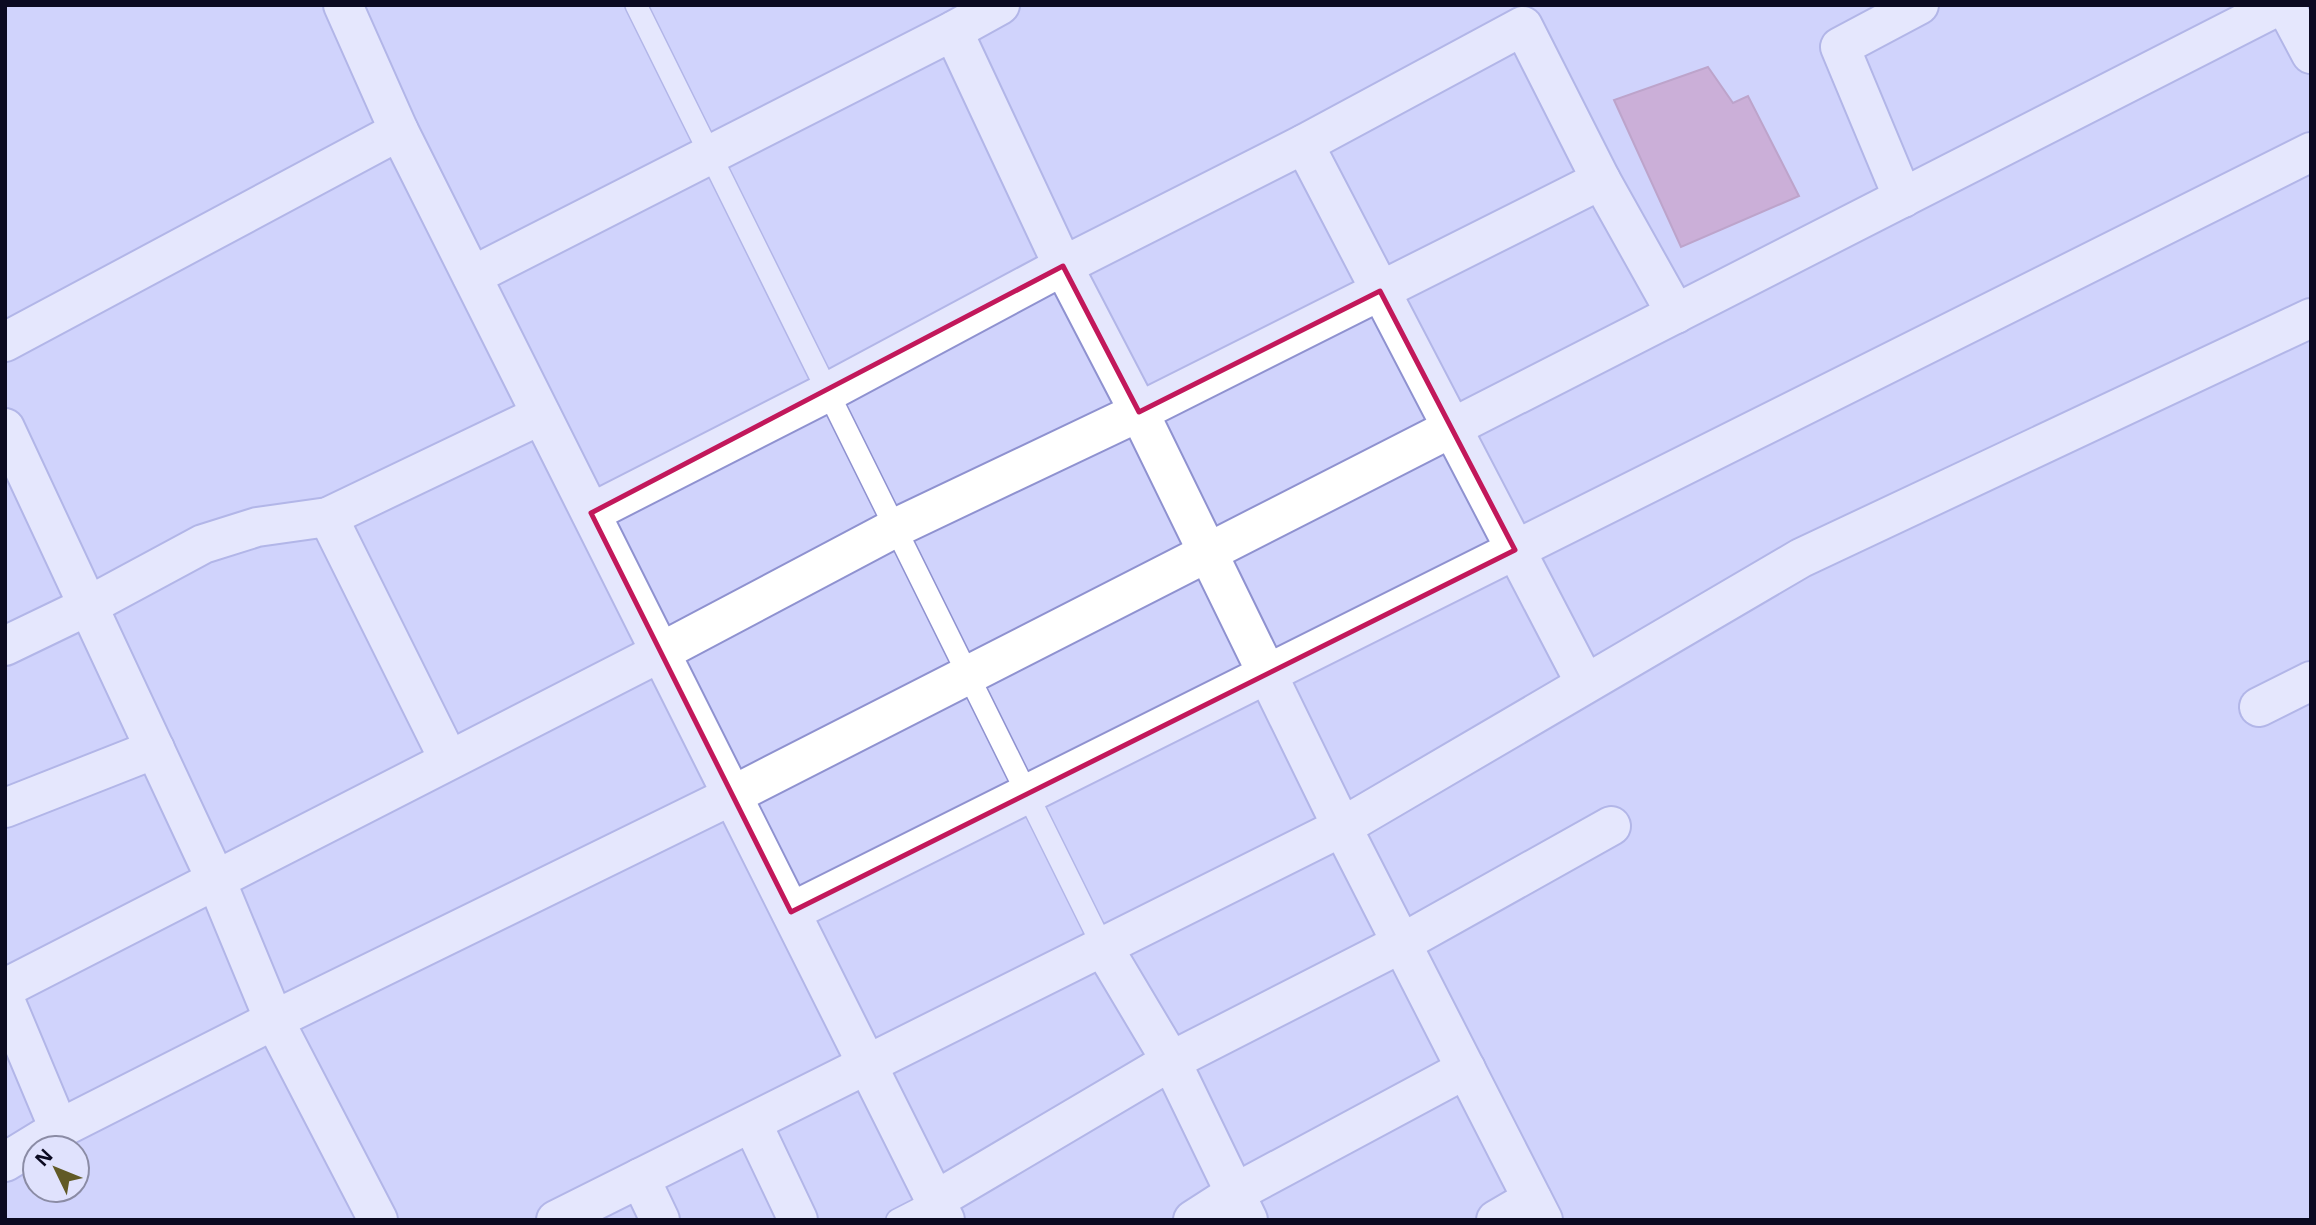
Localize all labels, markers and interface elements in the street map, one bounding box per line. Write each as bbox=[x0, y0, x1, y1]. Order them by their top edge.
north arrow bbox=[21, 1134, 91, 1204]
text: N bbox=[29, 1143, 58, 1172]

